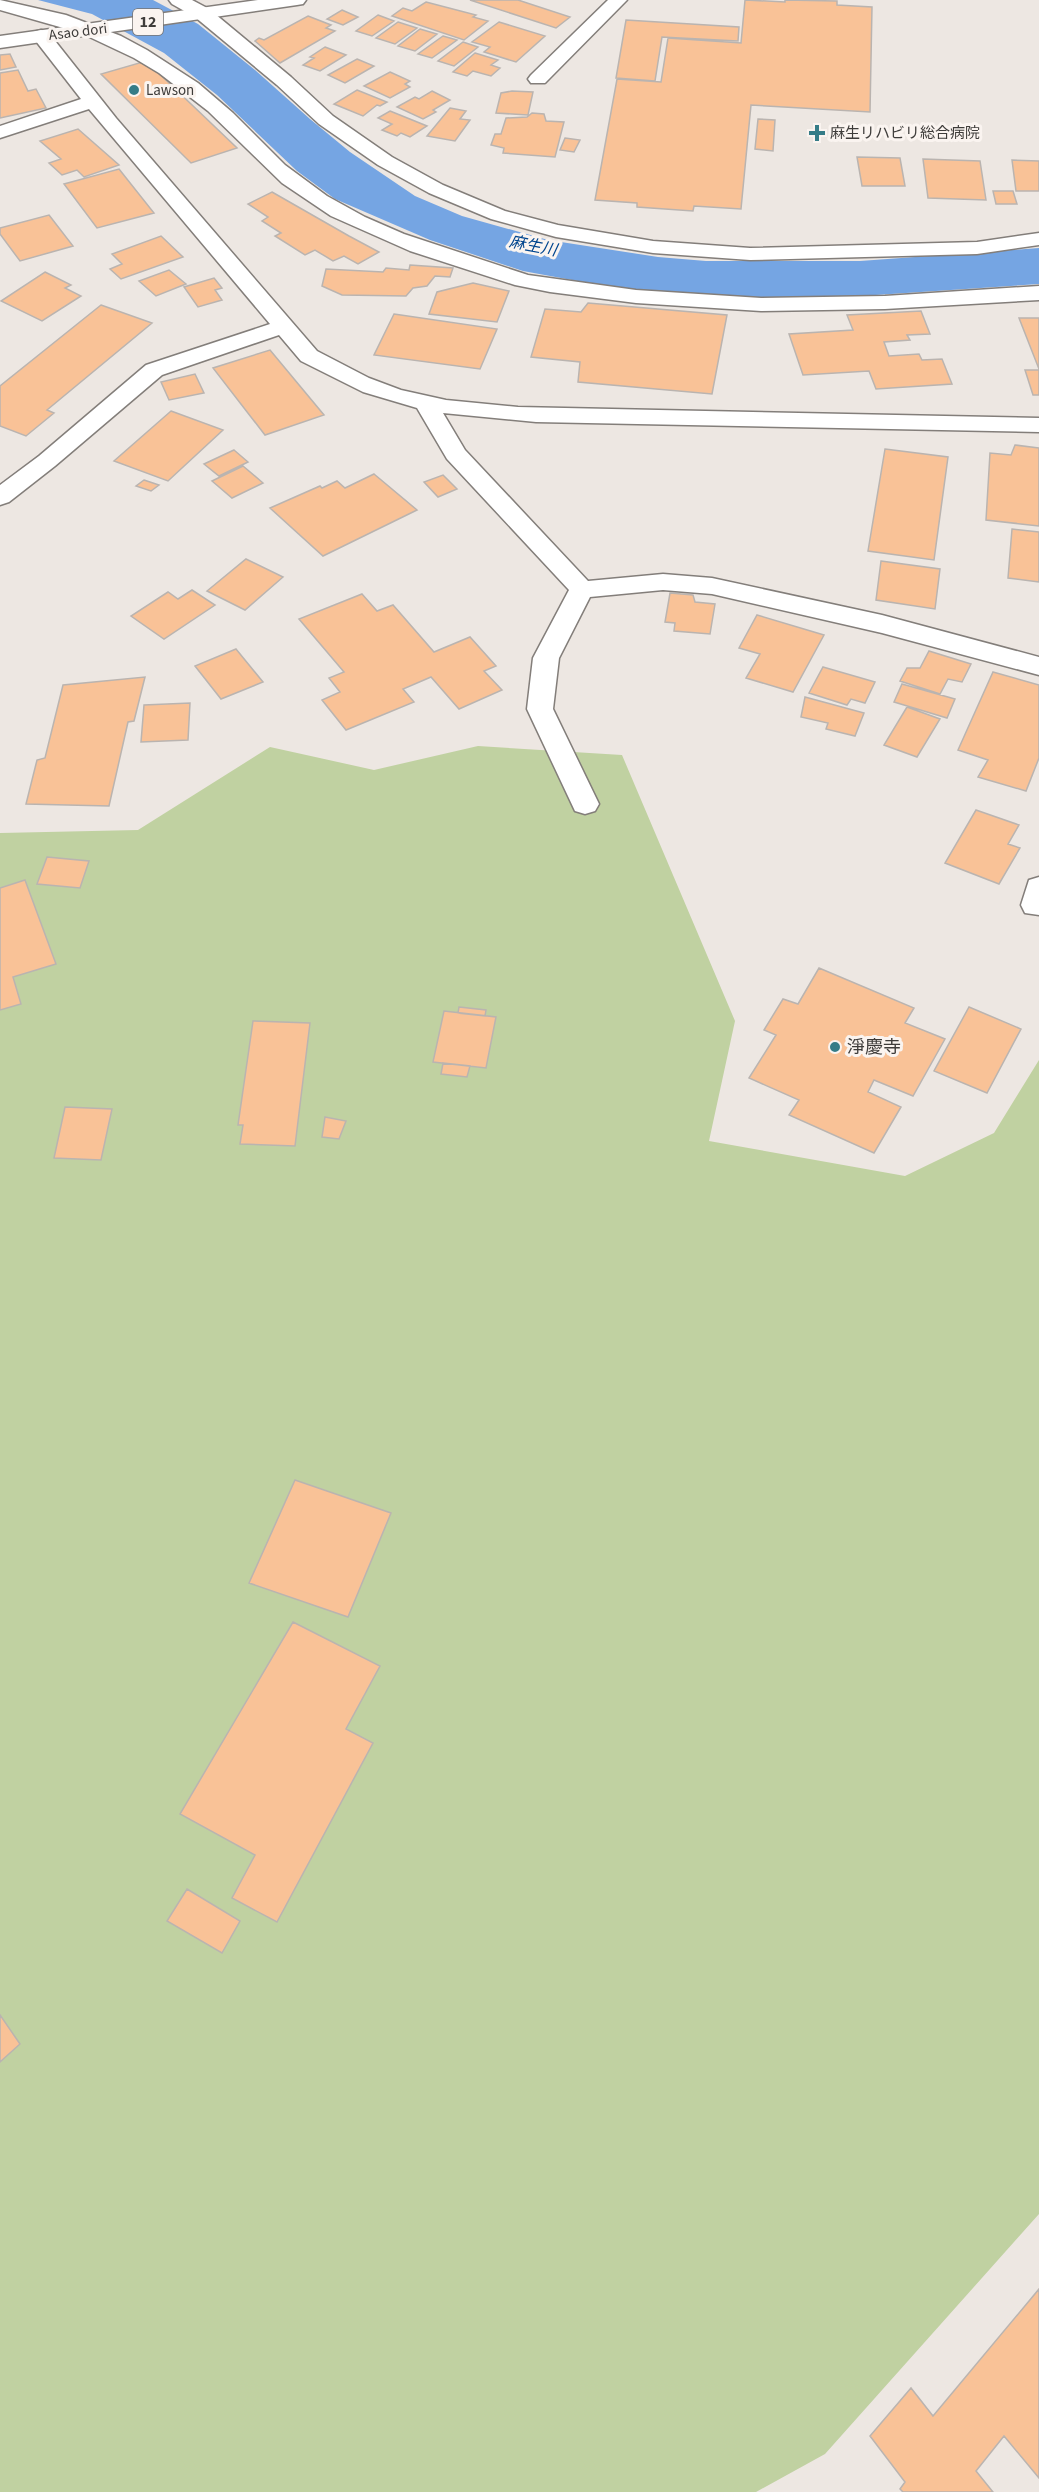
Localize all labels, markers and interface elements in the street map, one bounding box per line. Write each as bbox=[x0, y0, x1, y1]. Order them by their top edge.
road number: 12 bbox=[133, 9, 163, 35]
street label: Asao dori bbox=[48, 18, 108, 46]
place label: Lawson bbox=[146, 80, 194, 101]
marker: Lawson bbox=[127, 83, 141, 97]
place label: 麻生リハビリ総合病院 bbox=[830, 123, 980, 144]
marker: 麻生リハビリ総合病院 bbox=[808, 124, 826, 142]
water label: 麻生川 bbox=[507, 231, 561, 262]
place label: 淨慶寺 bbox=[847, 1035, 901, 1060]
marker: 淨慶寺 bbox=[828, 1040, 842, 1054]

